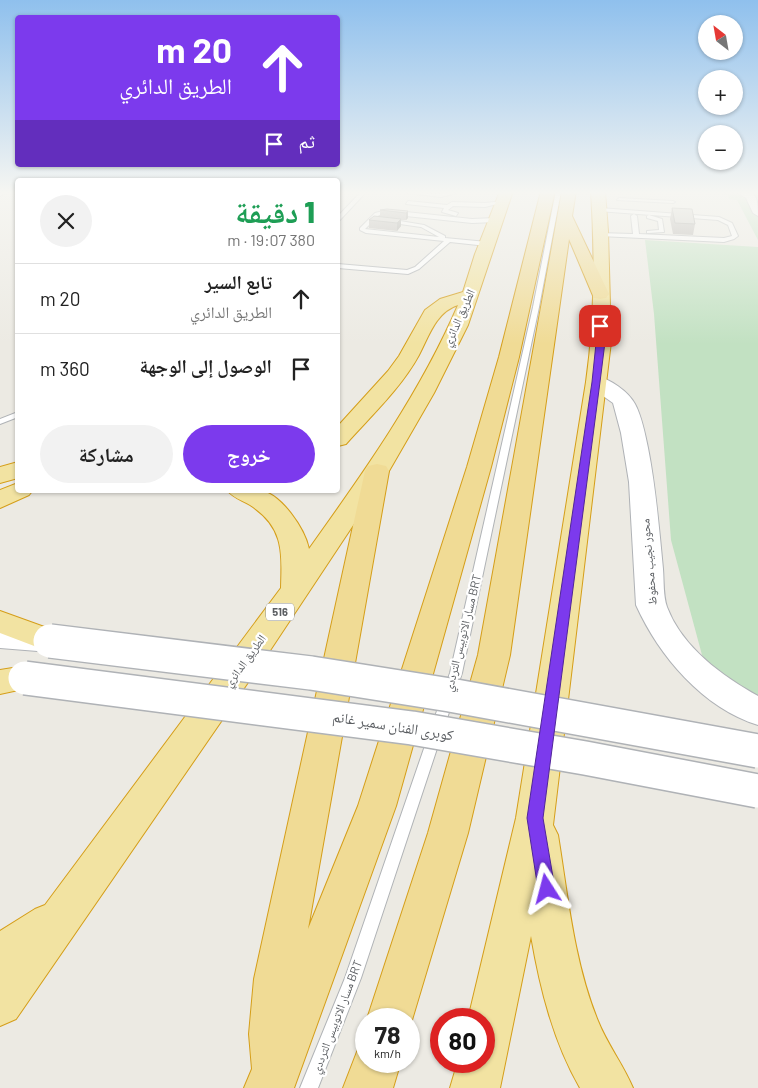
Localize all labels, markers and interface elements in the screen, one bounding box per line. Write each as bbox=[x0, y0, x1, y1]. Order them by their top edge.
north arrow bbox=[698, 15, 742, 60]
map controls bbox=[698, 15, 743, 170]
text: 20 m bbox=[156, 28, 232, 70]
icon: ahead bbox=[250, 35, 315, 100]
button: + bbox=[698, 70, 743, 115]
text: الطريق الدائري bbox=[119, 72, 232, 98]
button: − bbox=[698, 125, 743, 170]
text: ثم bbox=[298, 129, 315, 152]
icon: arrive bbox=[260, 130, 288, 158]
text: 1 دقيقة bbox=[235, 193, 315, 229]
button: close bbox=[40, 195, 92, 247]
text: 380 m · 19:07 bbox=[227, 230, 315, 249]
text: تابع السير bbox=[205, 270, 272, 293]
icon: ahead bbox=[287, 285, 315, 313]
text: 20 m bbox=[40, 287, 80, 310]
street label: الطريق الدائري bbox=[439, 287, 481, 350]
text: الطريق الدائري bbox=[190, 302, 272, 321]
pin bbox=[579, 305, 621, 347]
icon: arrive bbox=[586, 312, 614, 340]
text: الوصول إلى الوجهة bbox=[139, 354, 272, 377]
icon: arrive bbox=[287, 355, 315, 383]
text: 360 m bbox=[40, 357, 90, 380]
button: مشاركة bbox=[40, 425, 173, 483]
button: خروج bbox=[183, 425, 315, 483]
street label: محور نجيب محفوظ bbox=[637, 518, 660, 606]
street label: مسار الاتوبيس الترددي BRT bbox=[441, 572, 487, 694]
road number: 516 bbox=[266, 604, 294, 620]
street label: الطريق الدائري bbox=[220, 631, 271, 692]
street label: كوبرى الفنان سمير غانم bbox=[331, 707, 455, 745]
position arrow bbox=[520, 862, 572, 914]
street label: مسار الاتوبيس الترددي BRT bbox=[308, 958, 368, 1077]
speed limit sign: 80 bbox=[430, 1008, 495, 1073]
text: 78 bbox=[375, 1019, 400, 1049]
text: km/h bbox=[374, 1046, 401, 1060]

